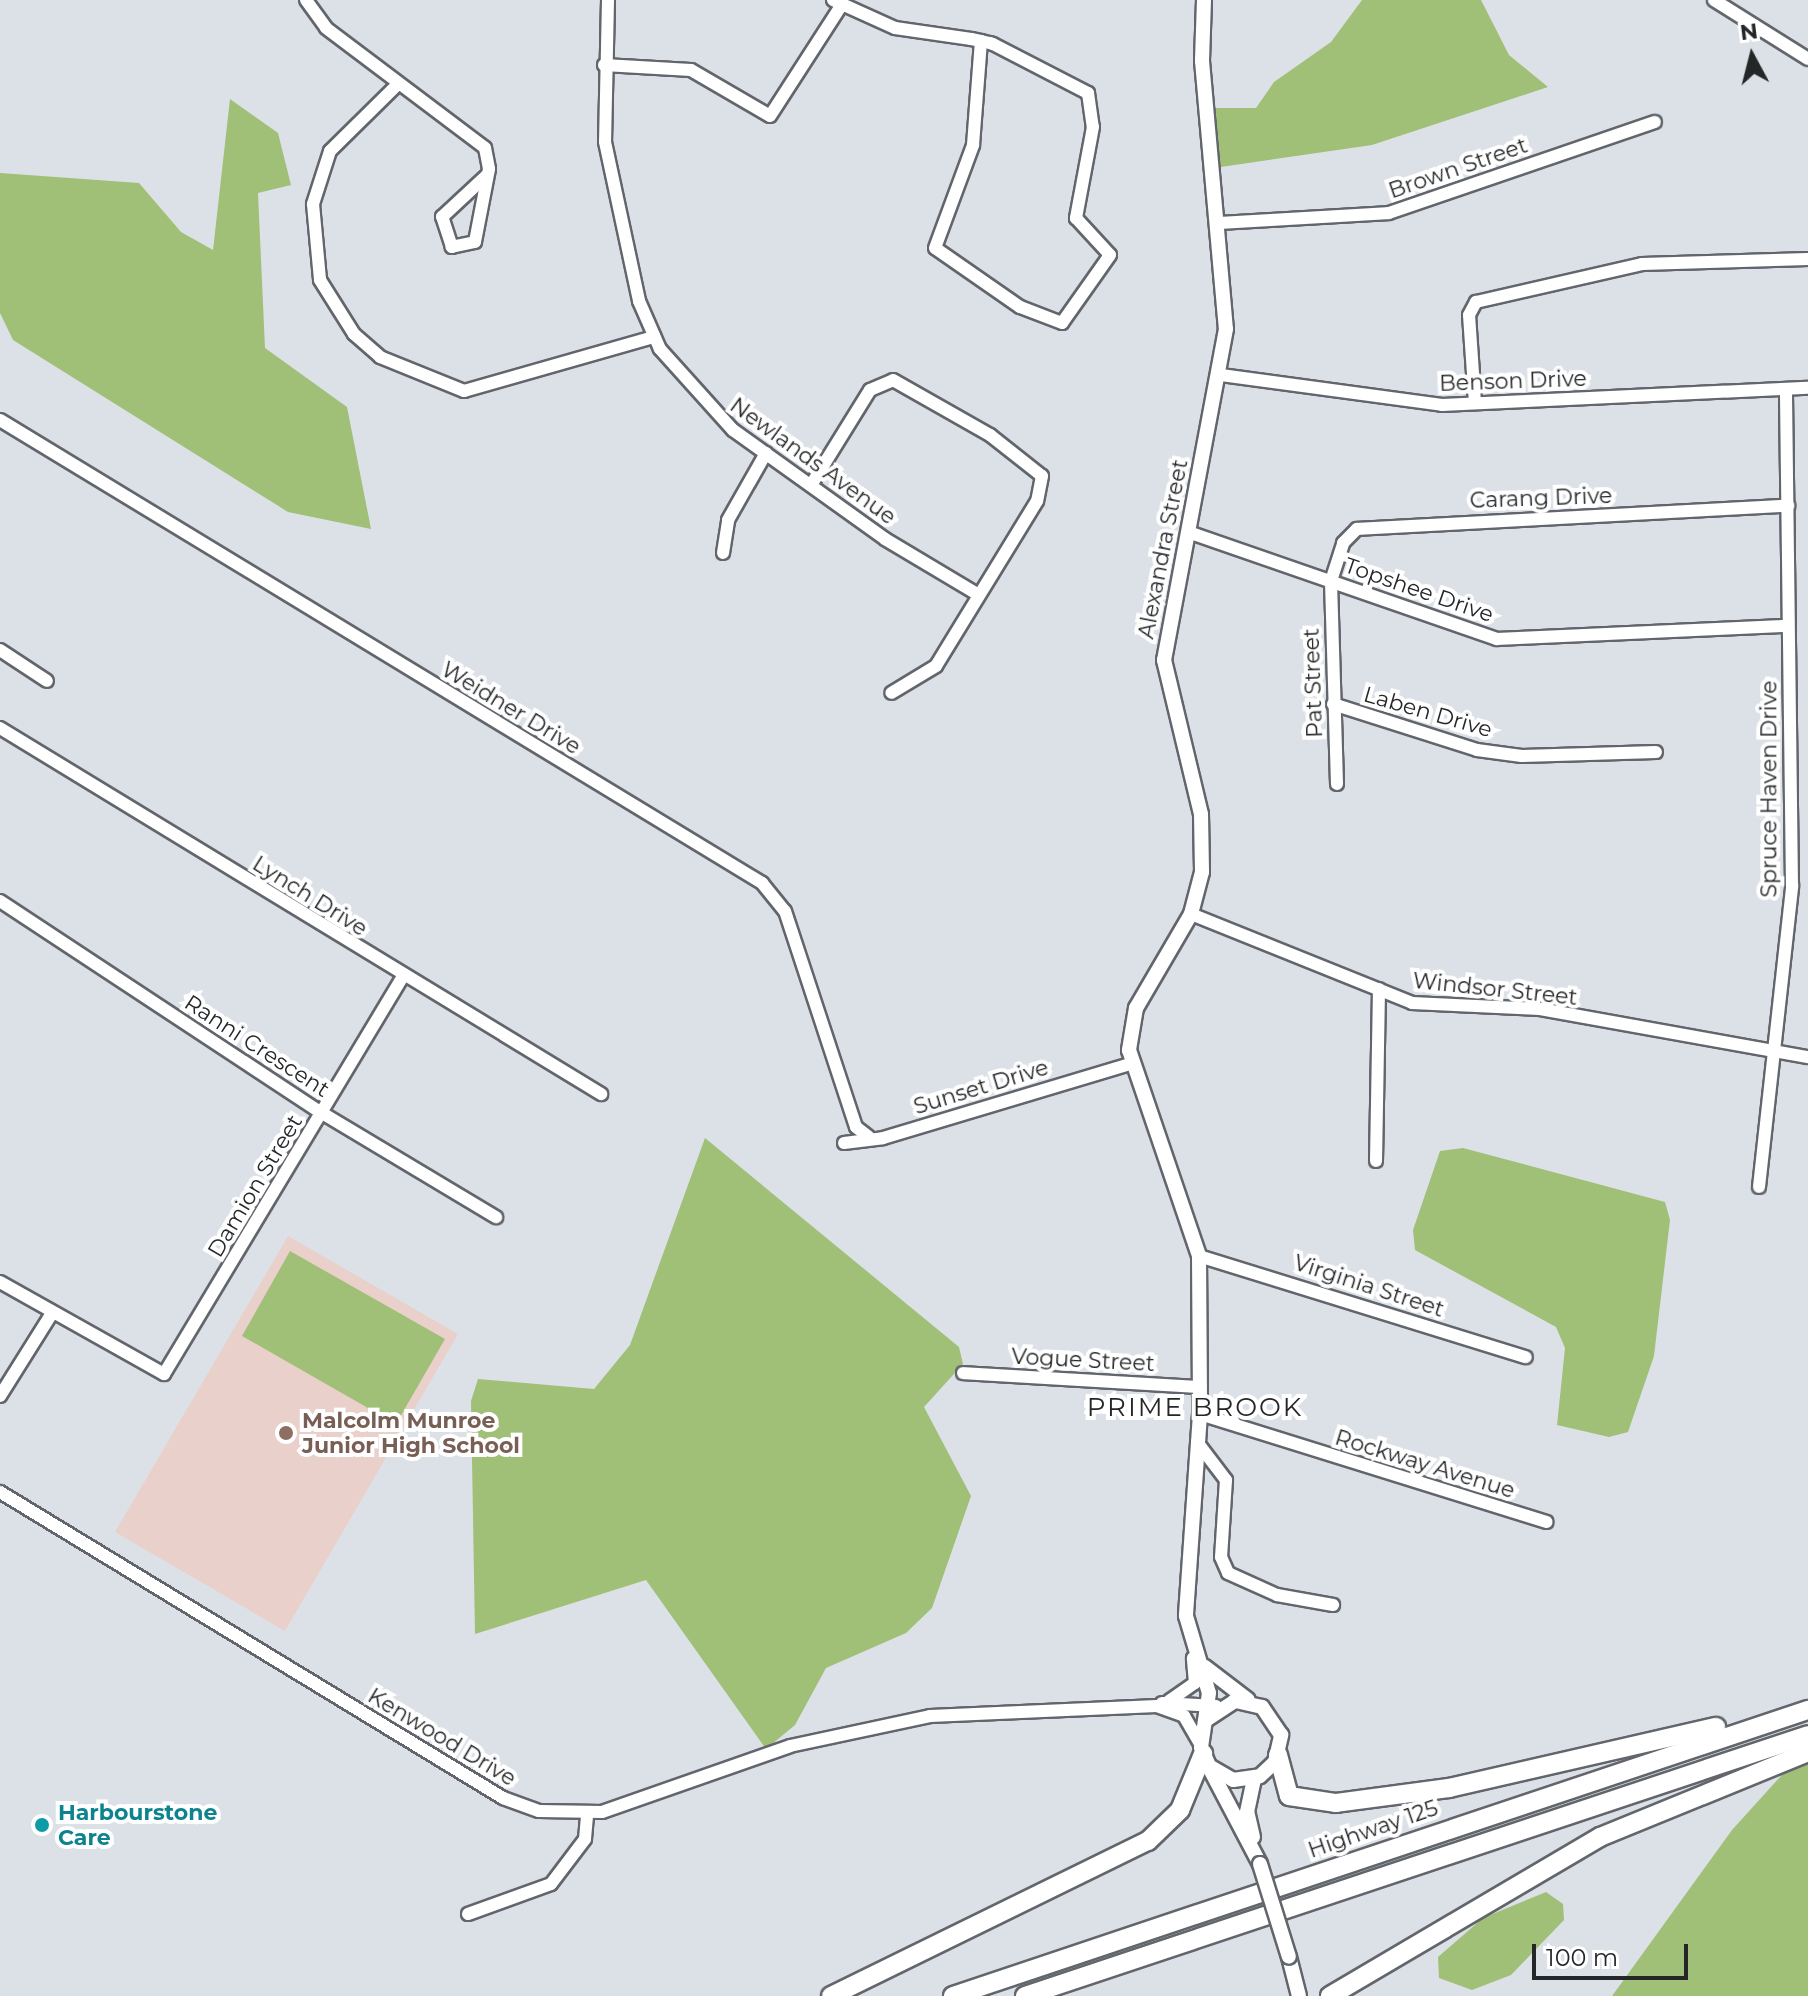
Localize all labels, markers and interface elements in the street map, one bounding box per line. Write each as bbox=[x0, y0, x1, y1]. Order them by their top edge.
north arrow bbox=[1712, 16, 1792, 96]
text: N bbox=[1739, 17, 1759, 46]
street label: Brown Street bbox=[1385, 132, 1531, 204]
street label: Benson Drive bbox=[1439, 365, 1587, 397]
street label: Newlands Avenue bbox=[725, 392, 901, 530]
street label: Alexandra Street bbox=[1133, 457, 1193, 641]
street label: Carang Drive bbox=[1469, 482, 1613, 514]
street label: Topshee Drive bbox=[1341, 552, 1497, 628]
street label: Pat Street bbox=[1298, 628, 1328, 738]
street label: Weidner Drive bbox=[437, 656, 585, 760]
street label: Spruce Haven Drive bbox=[1756, 680, 1782, 898]
street label: Laben Drive bbox=[1361, 681, 1495, 743]
street label: Lynch Drive bbox=[248, 850, 372, 942]
street label: Windsor Street bbox=[1411, 967, 1579, 1011]
street label: Ranni Crescent bbox=[180, 989, 334, 1103]
street label: Sunset Drive bbox=[910, 1054, 1052, 1120]
street label: Damion Street bbox=[202, 1110, 308, 1262]
street label: Virginia Street bbox=[1291, 1249, 1447, 1323]
street label: Vogue Street bbox=[1011, 1343, 1155, 1377]
district label: PRIME BROOK bbox=[1087, 1392, 1303, 1424]
place label: Malcolm Munroe Junior High School bbox=[302, 1407, 520, 1458]
marker: Malcolm Munroe Junior High School bbox=[277, 1424, 295, 1442]
street label: Rockway Avenue bbox=[1332, 1424, 1518, 1504]
street label: Kenwood Drive bbox=[363, 1682, 521, 1792]
street label: Highway 125 bbox=[1305, 1794, 1441, 1864]
place label: Harbourstone Care bbox=[58, 1799, 217, 1850]
marker: Harbourstone Care bbox=[33, 1816, 51, 1834]
scale bar bbox=[1536, 1928, 1692, 1978]
text: 100 m bbox=[1546, 1943, 1618, 1972]

